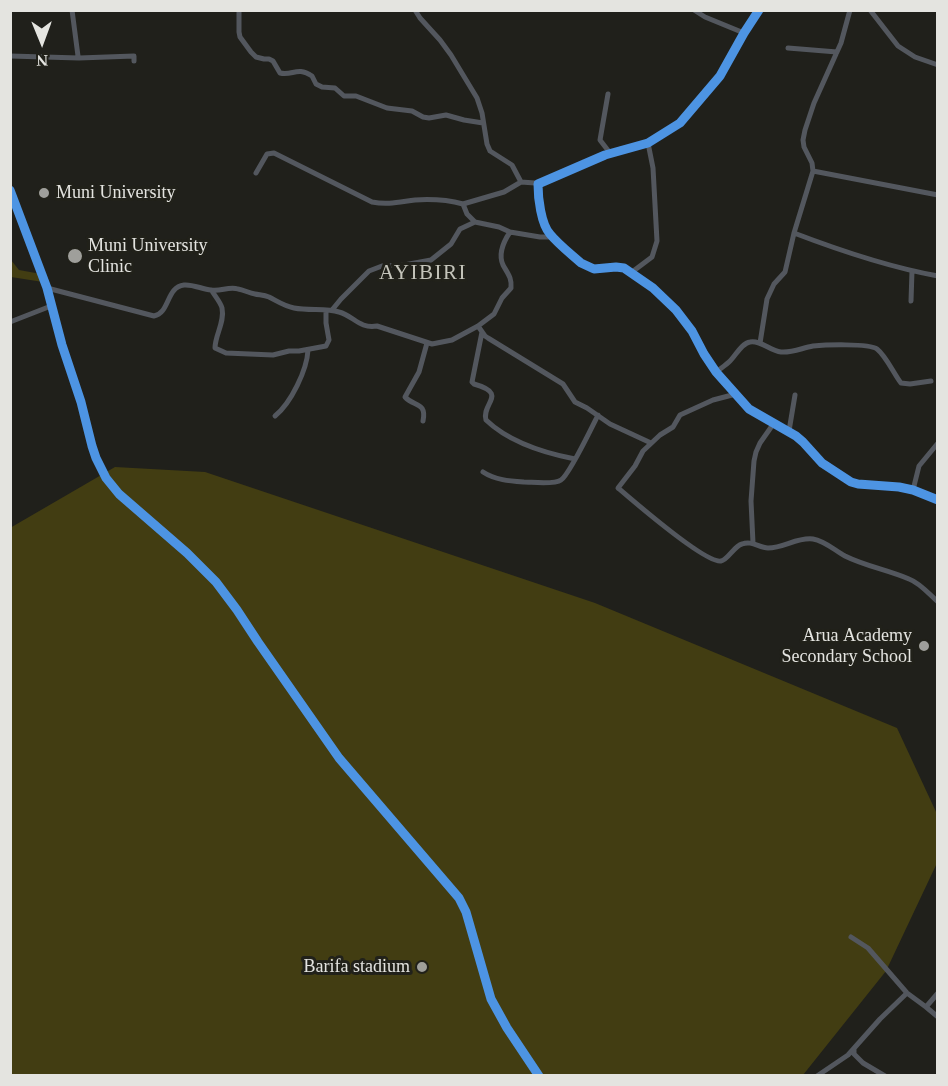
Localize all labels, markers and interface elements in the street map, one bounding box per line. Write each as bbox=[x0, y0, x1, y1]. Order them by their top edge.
north arrow bbox=[12, 12, 72, 72]
text: N bbox=[36, 52, 48, 69]
place label: Muni University bbox=[56, 182, 175, 204]
marker: Muni University bbox=[37, 186, 51, 200]
place label: Muni University Clinic bbox=[88, 235, 207, 278]
marker: Muni University Clinic bbox=[66, 247, 84, 265]
district label: AYIBIRI bbox=[379, 260, 467, 286]
place label: Arua Academy Secondary School bbox=[782, 625, 912, 668]
marker: Arua Academy Secondary School bbox=[917, 639, 931, 653]
place label: Barifa stadium bbox=[304, 956, 410, 978]
marker: Barifa stadium bbox=[415, 960, 429, 974]

